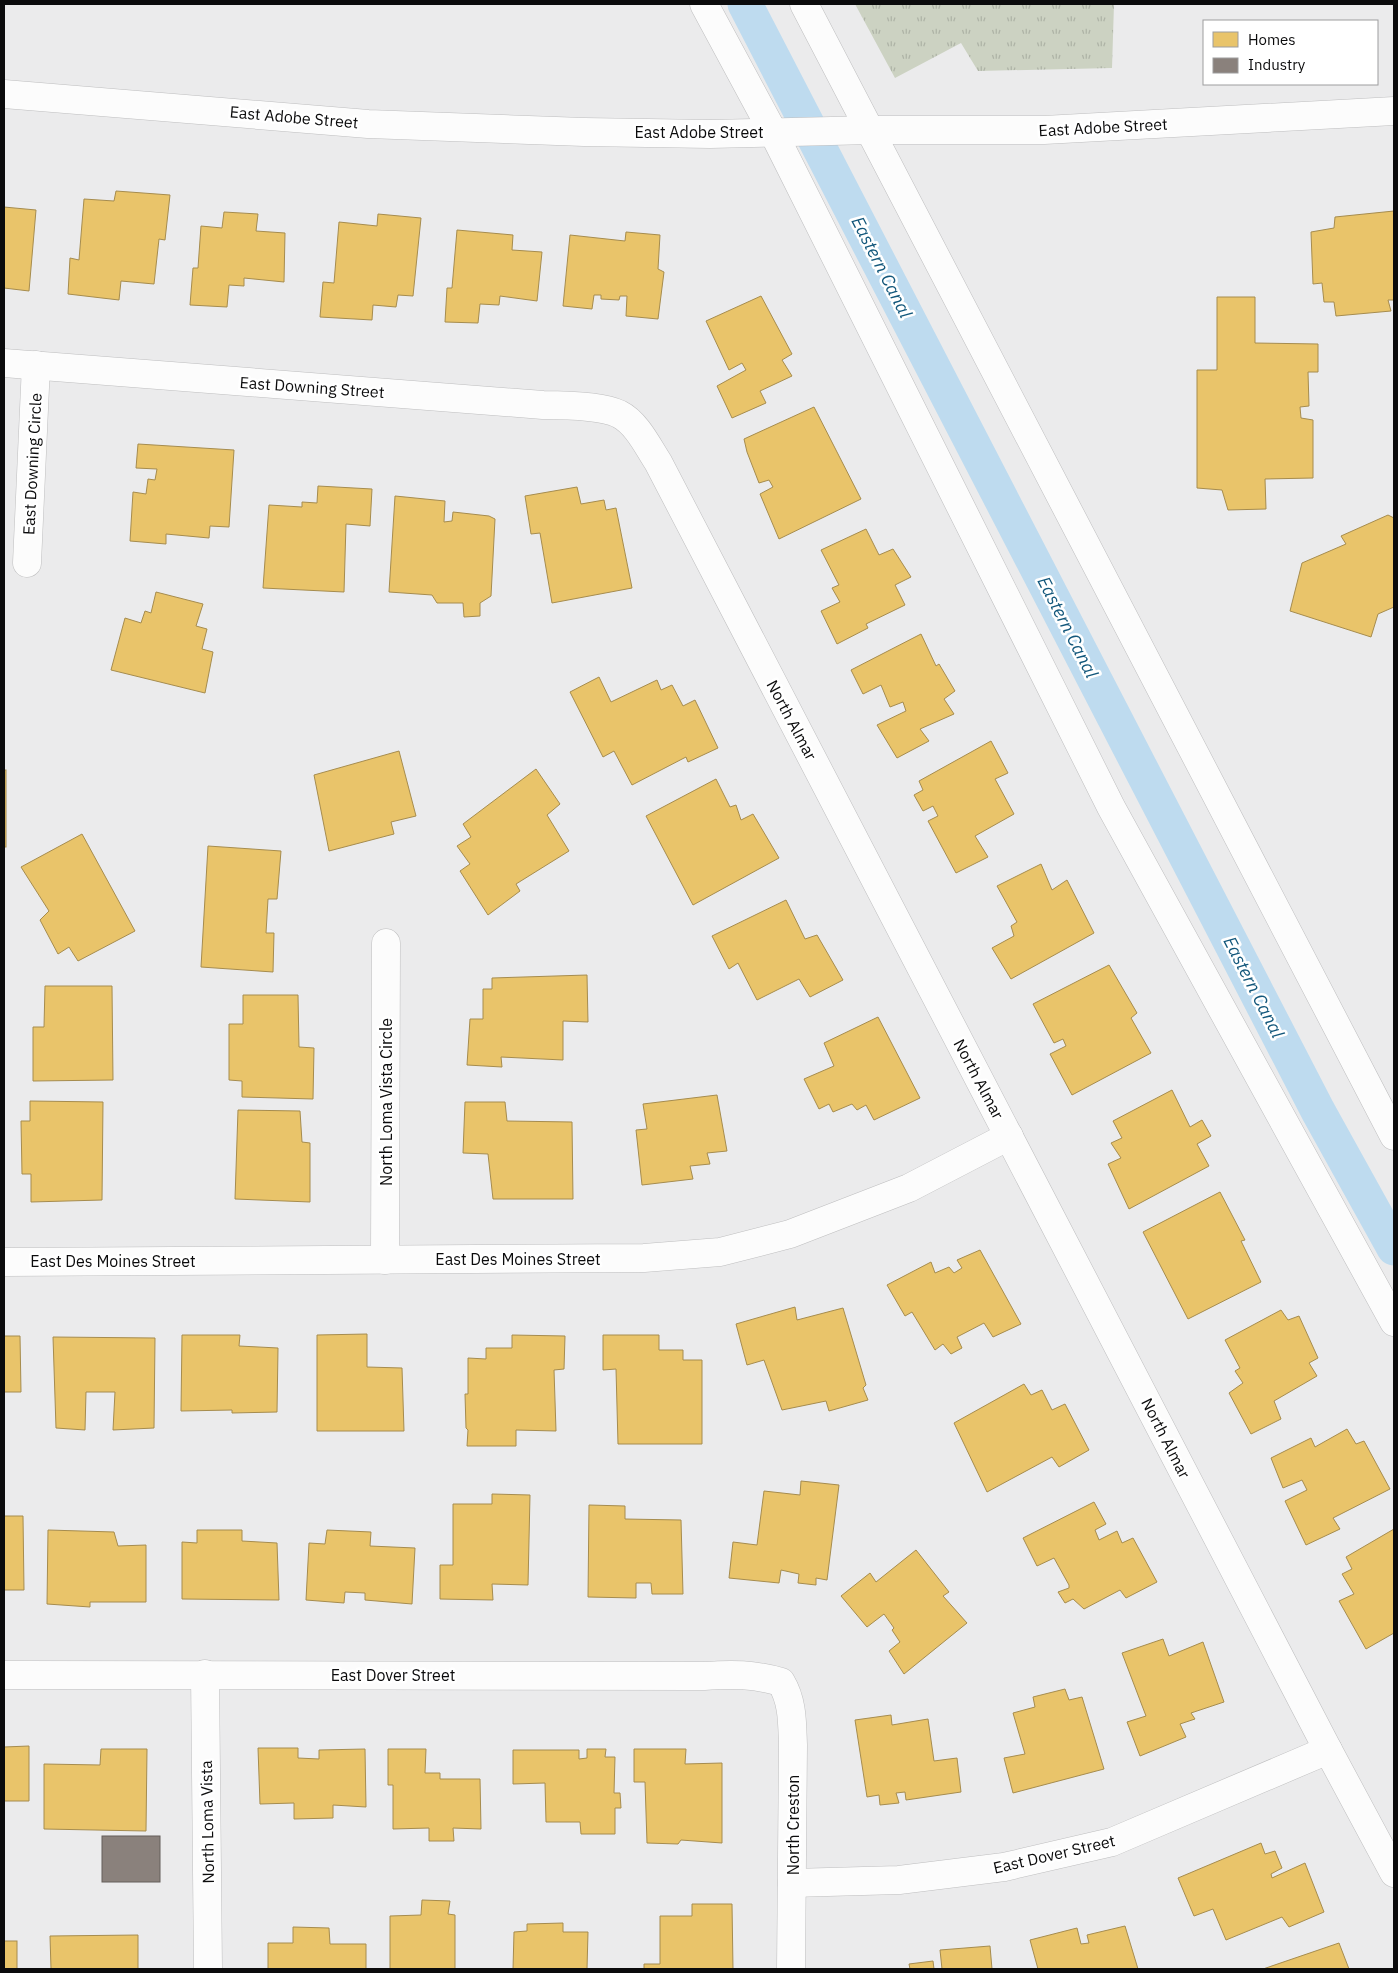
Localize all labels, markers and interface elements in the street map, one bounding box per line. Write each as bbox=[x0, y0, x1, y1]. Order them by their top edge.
legend bbox=[1203, 20, 1378, 85]
text: Homes bbox=[1248, 30, 1296, 49]
text: Industry bbox=[1248, 55, 1306, 74]
street label: East Adobe Street bbox=[229, 101, 359, 133]
street label: East Adobe Street bbox=[1038, 114, 1168, 140]
street label: East Adobe Street bbox=[634, 122, 764, 142]
water label: Eastern Canal bbox=[847, 212, 918, 322]
street label: East Downing Street bbox=[239, 372, 385, 402]
street label: East Downing Circle bbox=[18, 392, 46, 536]
water label: Eastern Canal bbox=[1033, 572, 1104, 682]
street label: North Almar bbox=[763, 677, 821, 764]
water label: Eastern Canal bbox=[1219, 932, 1290, 1042]
street label: North Loma Vista Circle bbox=[376, 1018, 396, 1186]
street label: North Almar bbox=[950, 1036, 1008, 1123]
street label: East Des Moines Street bbox=[435, 1249, 601, 1269]
street label: East Des Moines Street bbox=[30, 1251, 196, 1271]
street label: North Almar bbox=[1137, 1394, 1195, 1482]
street label: East Dover Street bbox=[331, 1665, 455, 1685]
street label: North Loma Vista bbox=[196, 1760, 218, 1884]
street label: North Creston bbox=[783, 1775, 803, 1875]
street label: East Dover Street bbox=[991, 1830, 1117, 1878]

